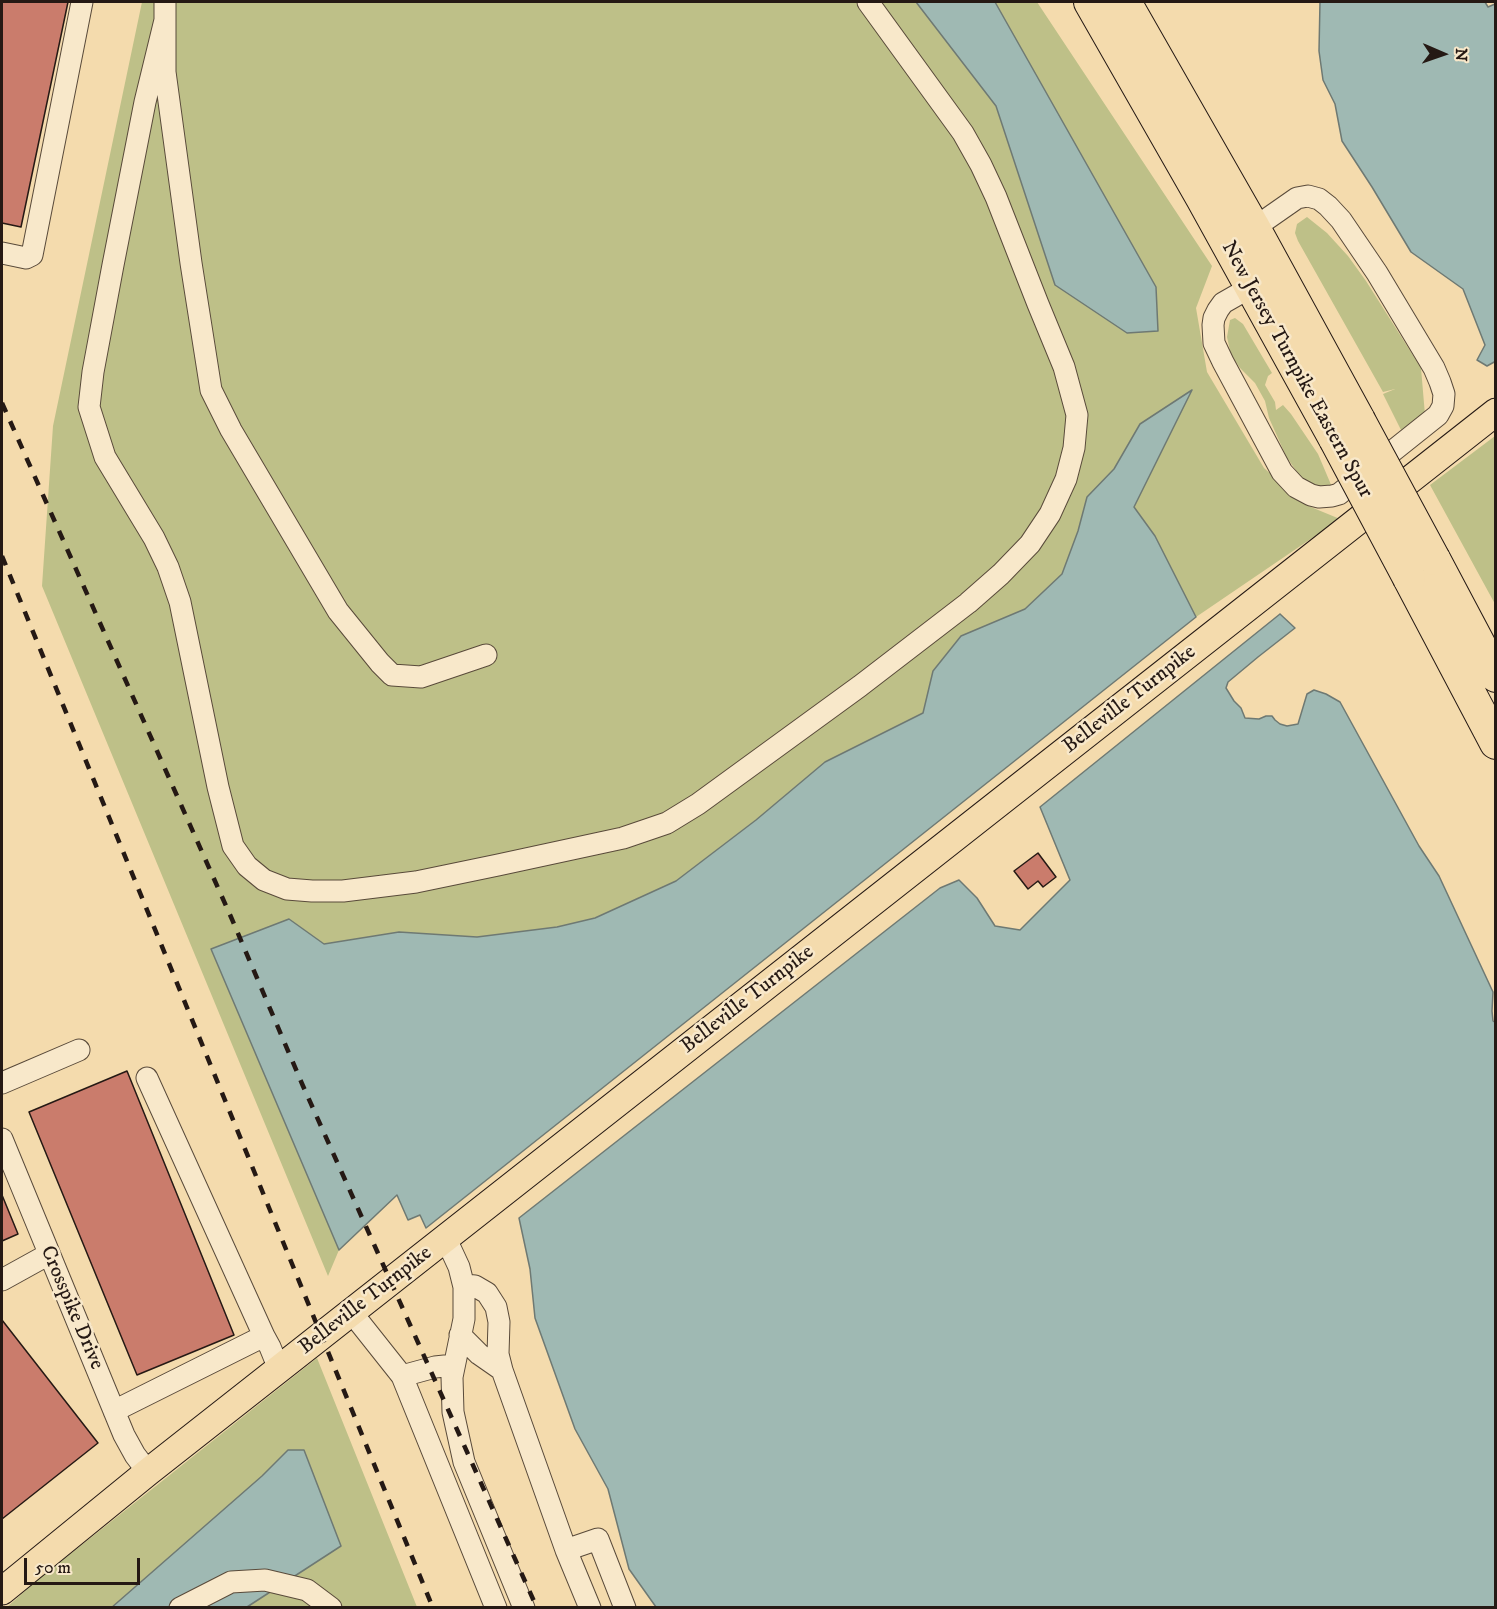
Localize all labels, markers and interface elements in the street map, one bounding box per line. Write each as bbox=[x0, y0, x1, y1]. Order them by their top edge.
north arrow bbox=[1413, 24, 1473, 84]
text: N bbox=[1451, 48, 1471, 62]
street label: New Jersey Turnpike Eastern Spur bbox=[1215, 237, 1377, 503]
street label: Belleville Turnpike bbox=[1059, 640, 1201, 760]
street label: Belleville Turnpike bbox=[677, 940, 819, 1060]
street label: Belleville Turnpike bbox=[295, 1241, 437, 1361]
street label: Crosspike Drive bbox=[34, 1242, 108, 1374]
scale bar bbox=[27, 1546, 142, 1584]
text: 50 m bbox=[35, 1557, 71, 1579]

